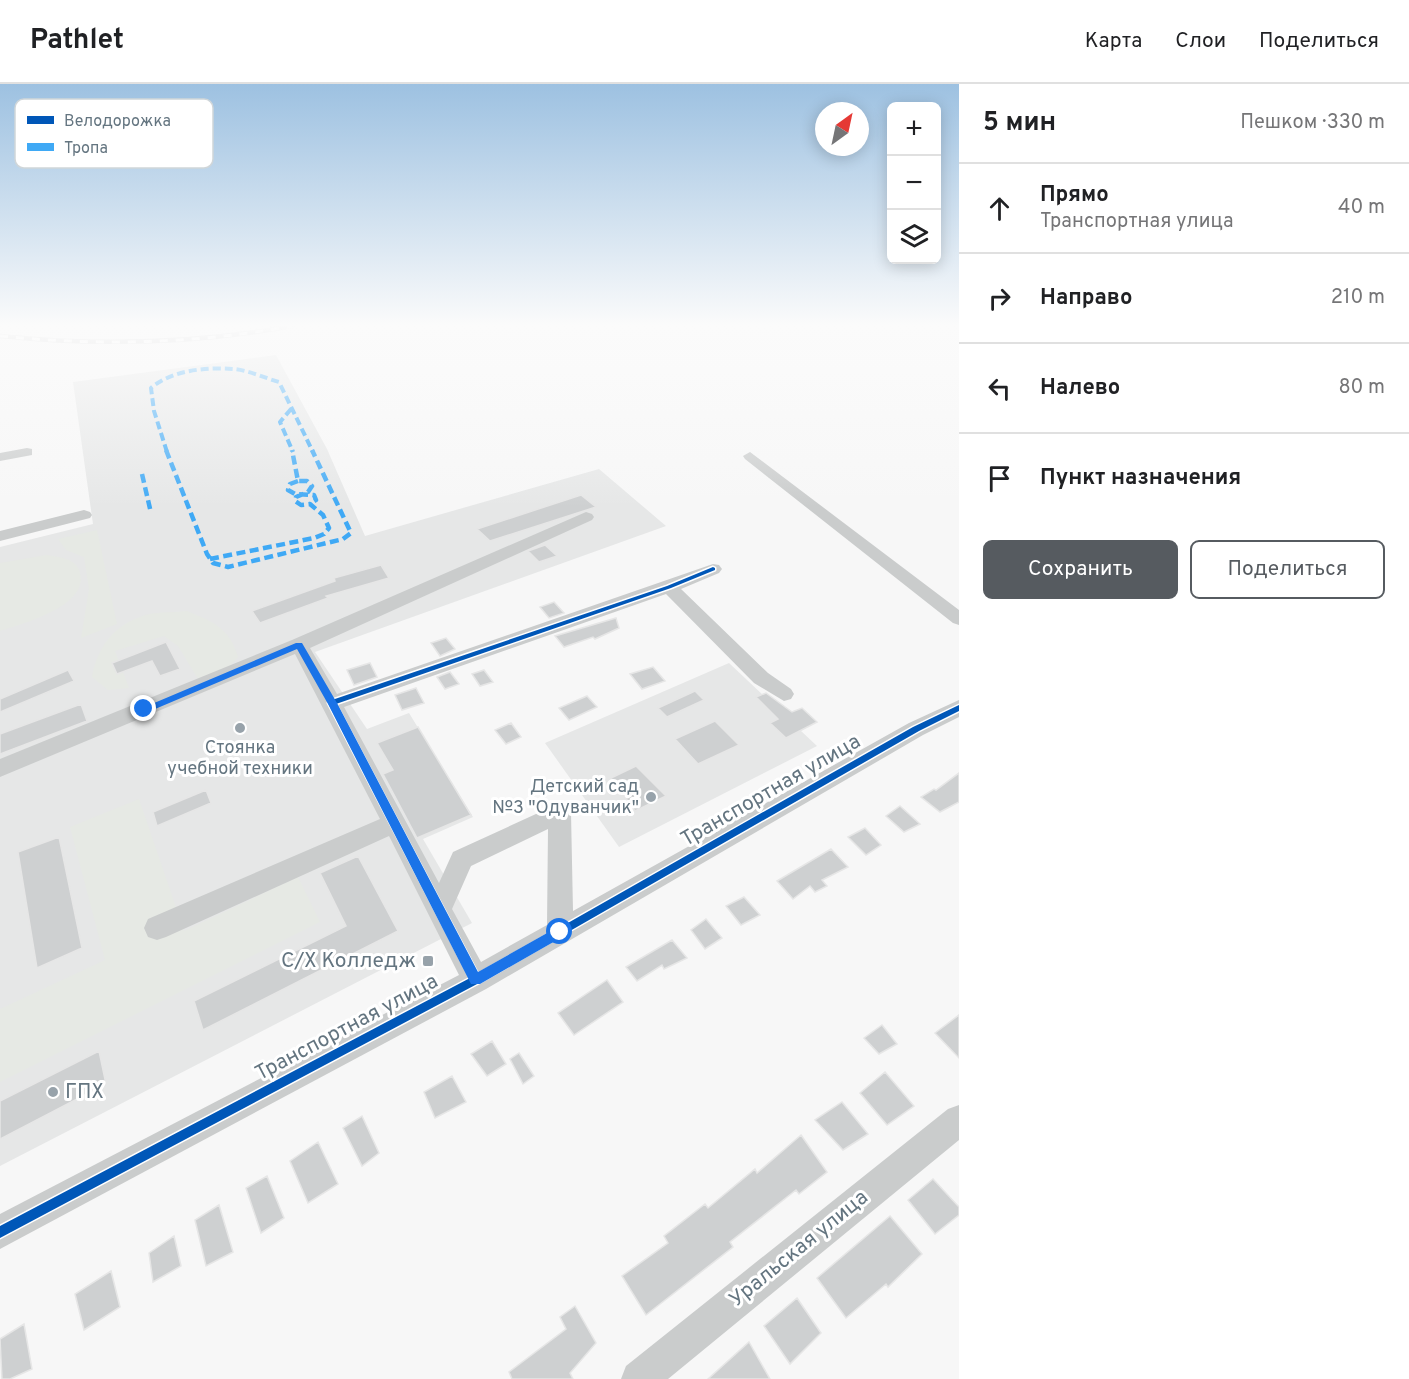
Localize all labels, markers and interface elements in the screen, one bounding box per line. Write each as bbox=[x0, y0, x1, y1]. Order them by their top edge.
text: Pathlet bbox=[30, 23, 124, 59]
text: Карта bbox=[1085, 28, 1142, 55]
text: Слои bbox=[1175, 28, 1226, 55]
text: Поделиться bbox=[1259, 28, 1379, 55]
legend bbox=[15, 99, 213, 168]
north arrow bbox=[815, 102, 869, 156]
map controls bbox=[887, 102, 941, 264]
button: + bbox=[887, 102, 941, 156]
text: 5 мин bbox=[983, 107, 1056, 140]
text: Пешком · 330 m bbox=[1240, 110, 1385, 136]
text: Велодорожка bbox=[64, 112, 171, 132]
text: Тропа bbox=[64, 139, 108, 159]
button: − bbox=[887, 156, 941, 210]
text: Прямо bbox=[1040, 182, 1109, 209]
icon: ahead bbox=[983, 192, 1016, 225]
text: 40 m bbox=[1338, 195, 1385, 221]
text: Транспортная улица bbox=[1040, 209, 1234, 235]
button: layers bbox=[887, 210, 941, 264]
icon: right bbox=[983, 282, 1016, 315]
text: Направо bbox=[1040, 285, 1132, 312]
text: 210 m bbox=[1331, 285, 1385, 311]
icon: left bbox=[983, 372, 1016, 405]
text: Налево bbox=[1040, 375, 1120, 402]
text: 80 m bbox=[1339, 375, 1385, 401]
icon: arrive bbox=[983, 462, 1016, 495]
text: Пункт назначения bbox=[1040, 465, 1241, 492]
button: Сохранить bbox=[983, 540, 1178, 599]
button: Поделиться bbox=[1190, 540, 1385, 599]
route end bbox=[130, 695, 156, 721]
marker: Стоянка учебной техники bbox=[233, 721, 247, 735]
street label: Транспортная улица bbox=[676, 728, 866, 854]
place label: Стоянка учебной техники bbox=[167, 737, 313, 781]
place label: Детский сад №3 "Одуванчик" bbox=[492, 776, 639, 820]
marker: Детский сад №3 "Одуванчик" bbox=[644, 790, 658, 804]
route start bbox=[546, 918, 572, 944]
place label: С/Х Колледж bbox=[281, 948, 416, 975]
marker: С/Х Колледж bbox=[421, 954, 435, 968]
street label: Транспортная улица bbox=[251, 968, 443, 1088]
place label: ГПХ bbox=[65, 1079, 104, 1106]
marker: ГПХ bbox=[46, 1085, 60, 1099]
street label: Уральская улица bbox=[724, 1185, 874, 1313]

